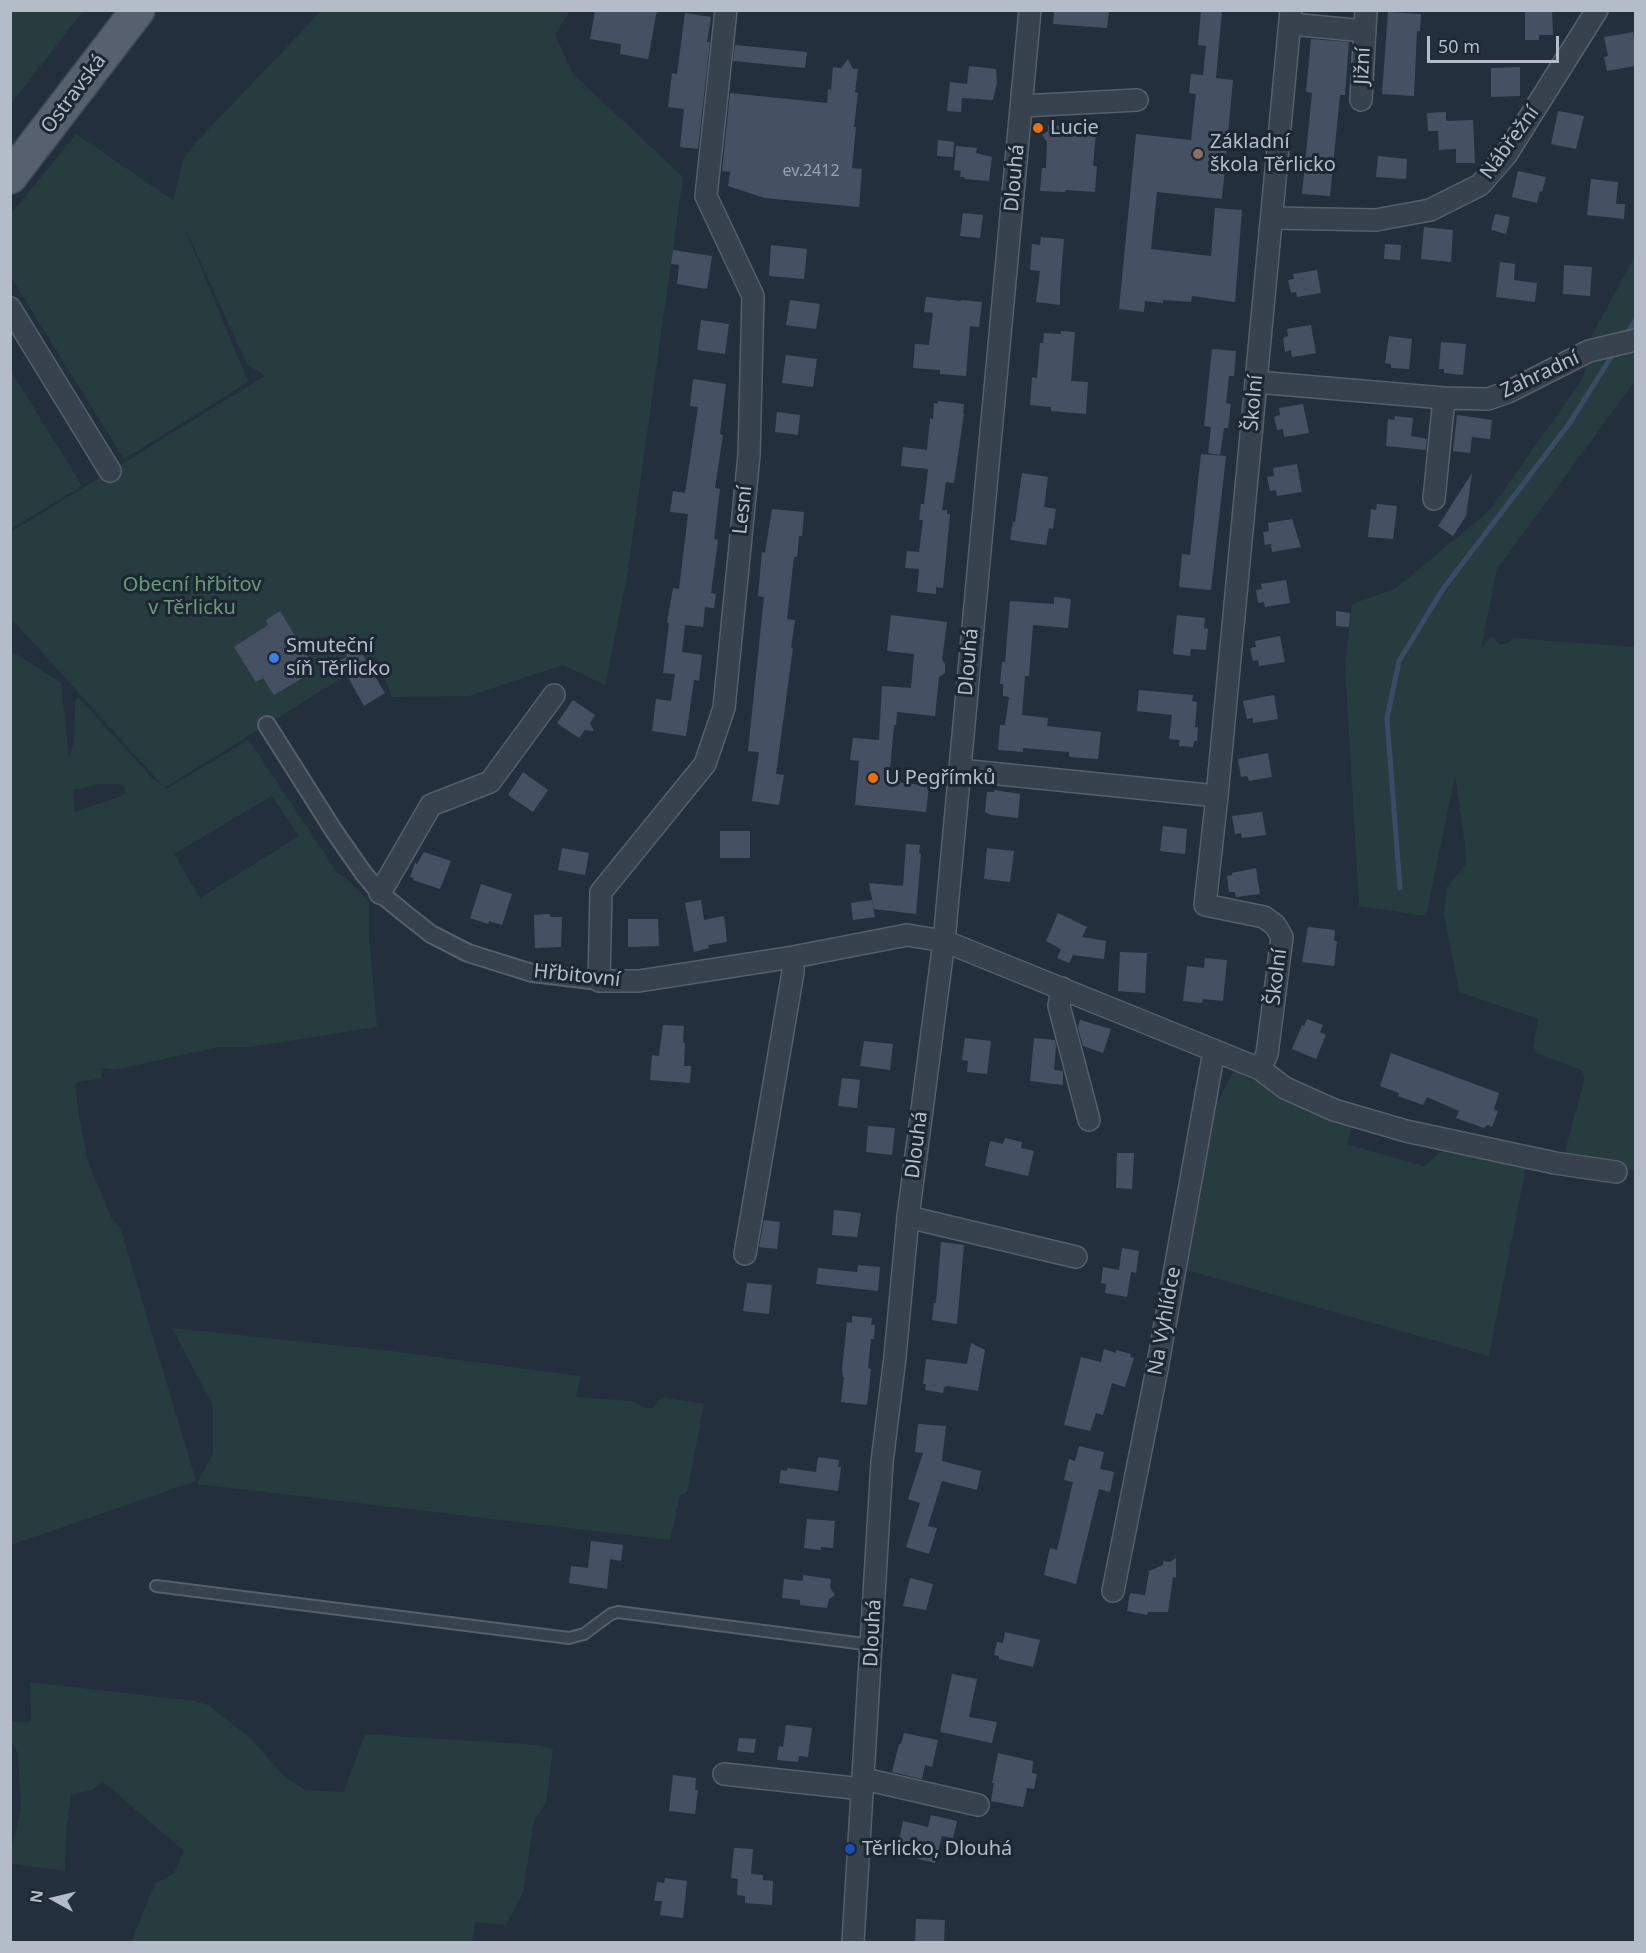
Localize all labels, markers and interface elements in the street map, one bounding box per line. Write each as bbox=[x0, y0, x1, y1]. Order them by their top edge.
scale bar bbox=[1430, 24, 1562, 62]
text: 50 m bbox=[1438, 34, 1480, 58]
street label: Jižní bbox=[1350, 47, 1376, 85]
street label: Ostravská bbox=[36, 50, 112, 138]
street label: Nábřežní bbox=[1475, 102, 1545, 184]
place label: Lucie bbox=[1050, 116, 1099, 140]
marker: Lucie bbox=[1031, 121, 1045, 135]
place label: Základní škola Těrlicko bbox=[1210, 130, 1336, 177]
street label: Dlouhá bbox=[1000, 143, 1030, 213]
marker: Základní škola Těrlicko bbox=[1191, 147, 1205, 161]
house number: ev.2412 bbox=[782, 161, 840, 181]
street label: Zahradní bbox=[1497, 346, 1583, 404]
street label: Školní bbox=[1240, 374, 1268, 432]
street label: Lesní bbox=[729, 484, 757, 536]
park label: Obecní hřbitov v Těrlicku bbox=[123, 573, 261, 620]
street label: Dlouhá bbox=[954, 627, 984, 697]
place label: Smuteční síň Těrlicko bbox=[286, 634, 390, 681]
marker: Smuteční síň Těrlicko bbox=[267, 651, 281, 665]
place label: U Pegřímků bbox=[885, 766, 996, 790]
marker: U Pegřímků bbox=[866, 771, 880, 785]
street label: Školní bbox=[1262, 948, 1292, 1006]
street label: Hřbitovní bbox=[532, 960, 622, 992]
street label: Dlouhá bbox=[901, 1110, 933, 1180]
street label: Na Vyhlídce bbox=[1144, 1265, 1186, 1377]
street label: Dlouhá bbox=[859, 1599, 887, 1667]
place label: Těrlicko, Dlouhá bbox=[862, 1837, 1012, 1861]
marker: Těrlicko, Dlouhá bbox=[843, 1842, 857, 1856]
north arrow bbox=[24, 1869, 84, 1929]
text: N bbox=[24, 1889, 48, 1904]

